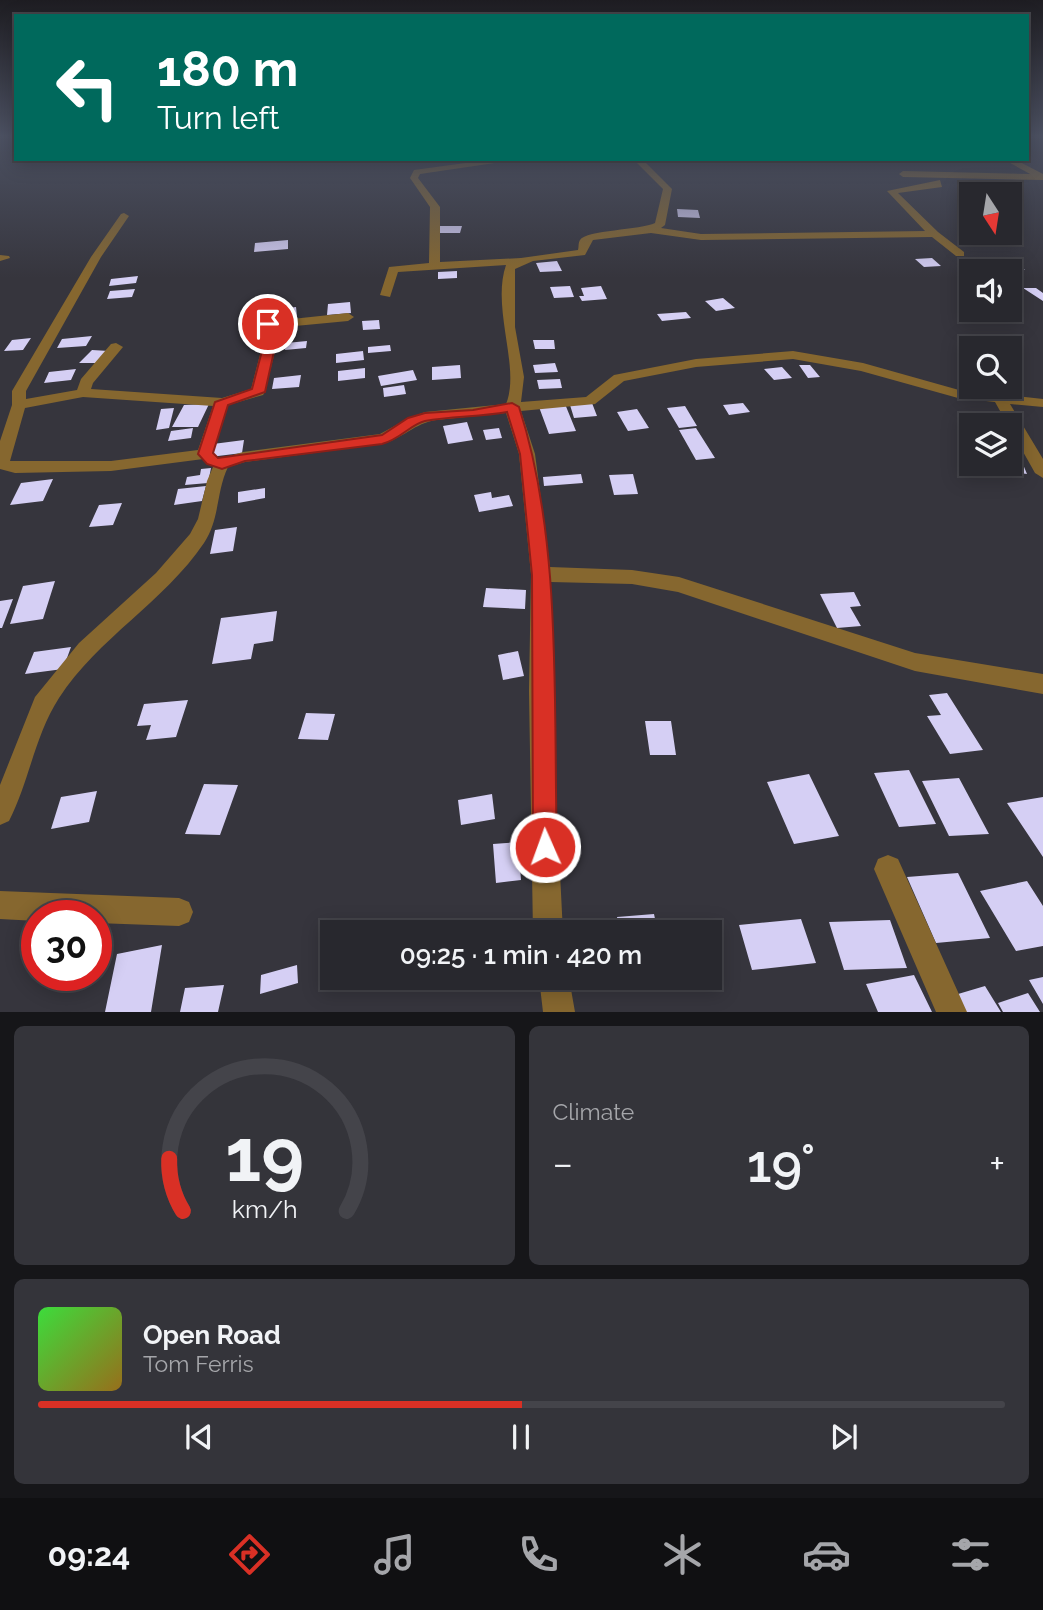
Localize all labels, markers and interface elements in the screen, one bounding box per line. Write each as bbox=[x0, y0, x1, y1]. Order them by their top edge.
text: 180 m bbox=[157, 40, 298, 97]
icon: left bbox=[42, 42, 133, 133]
text: Turn left bbox=[157, 99, 279, 136]
north arrow bbox=[959, 182, 1022, 245]
map controls bbox=[959, 182, 1022, 476]
button: sound bbox=[959, 259, 1022, 322]
pin bbox=[238, 294, 298, 354]
icon: arrive bbox=[249, 305, 287, 343]
button: search bbox=[959, 336, 1022, 399]
button: layers bbox=[959, 413, 1022, 476]
position arrow bbox=[508, 810, 582, 884]
speed limit sign: 30 bbox=[21, 900, 112, 991]
text: 09:25 · 1 min · 420 m bbox=[400, 940, 642, 970]
text: Climate bbox=[553, 1098, 634, 1125]
text: 19 bbox=[225, 1114, 304, 1199]
text: 19° bbox=[747, 1133, 815, 1194]
text: − bbox=[553, 1141, 573, 1186]
text: + bbox=[989, 1141, 1005, 1186]
text: km/h bbox=[231, 1194, 297, 1224]
text: Open Road bbox=[143, 1320, 281, 1350]
text: Tom Ferris bbox=[143, 1350, 254, 1377]
icon: previous bbox=[180, 1418, 218, 1456]
icon: pause bbox=[502, 1418, 540, 1456]
icon: next bbox=[825, 1418, 863, 1456]
icon: directions bbox=[225, 1530, 274, 1579]
icon: music bbox=[370, 1530, 419, 1579]
icon: phone bbox=[514, 1530, 563, 1579]
icon: climate bbox=[658, 1530, 707, 1579]
icon: car bbox=[802, 1530, 851, 1579]
icon: filters bbox=[946, 1530, 995, 1579]
text: 09:24 bbox=[48, 1536, 130, 1573]

